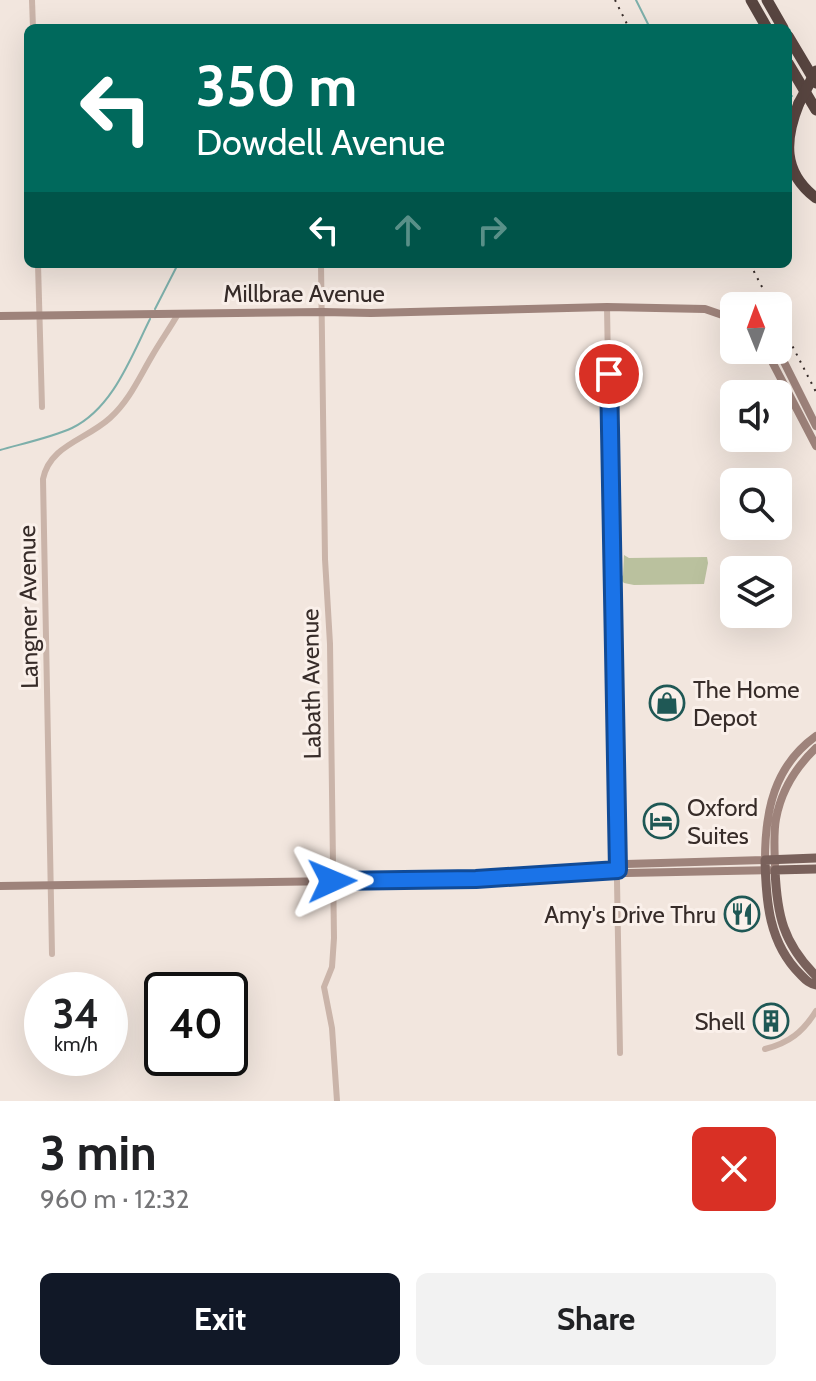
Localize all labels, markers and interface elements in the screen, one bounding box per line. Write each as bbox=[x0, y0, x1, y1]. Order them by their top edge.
text: 350 m bbox=[196, 52, 357, 120]
icon: left bbox=[64, 56, 168, 160]
text: Dowdell Avenue bbox=[196, 120, 445, 164]
icon: left bbox=[302, 208, 346, 252]
icon: ahead bbox=[386, 208, 430, 252]
icon: right bbox=[470, 208, 514, 252]
street label: Millbrae Avenue bbox=[223, 279, 385, 308]
north arrow bbox=[720, 292, 792, 364]
map controls bbox=[720, 292, 792, 628]
pin bbox=[575, 340, 643, 408]
icon: arrive bbox=[587, 352, 631, 396]
button: sound bbox=[720, 380, 792, 452]
button: search bbox=[720, 468, 792, 540]
street label: Langner Avenue bbox=[12, 525, 44, 689]
button: layers bbox=[720, 556, 792, 628]
street label: Labath Avenue bbox=[295, 608, 327, 760]
place label: The Home Depot bbox=[693, 675, 800, 732]
shop icon: The Home Depot bbox=[648, 684, 686, 722]
place label: Oxford Suites bbox=[687, 793, 758, 850]
hotel icon: Oxford Suites bbox=[642, 802, 680, 840]
position arrow bbox=[290, 839, 374, 923]
restaurant icon: Amy's Drive Thru bbox=[723, 895, 761, 933]
place label: Amy's Drive Thru bbox=[544, 900, 716, 929]
speed limit sign: 40 bbox=[144, 972, 248, 1076]
text: 34 bbox=[53, 989, 99, 1038]
building icon: Shell bbox=[752, 1002, 790, 1040]
place label: Shell bbox=[695, 1007, 745, 1036]
text: km/h bbox=[54, 1032, 98, 1056]
text: 3 min bbox=[40, 1124, 156, 1182]
button: close bbox=[692, 1127, 776, 1211]
text: 960 m · 12:32 bbox=[40, 1183, 189, 1215]
button: Exit bbox=[40, 1273, 400, 1365]
button: Share bbox=[416, 1273, 776, 1365]

